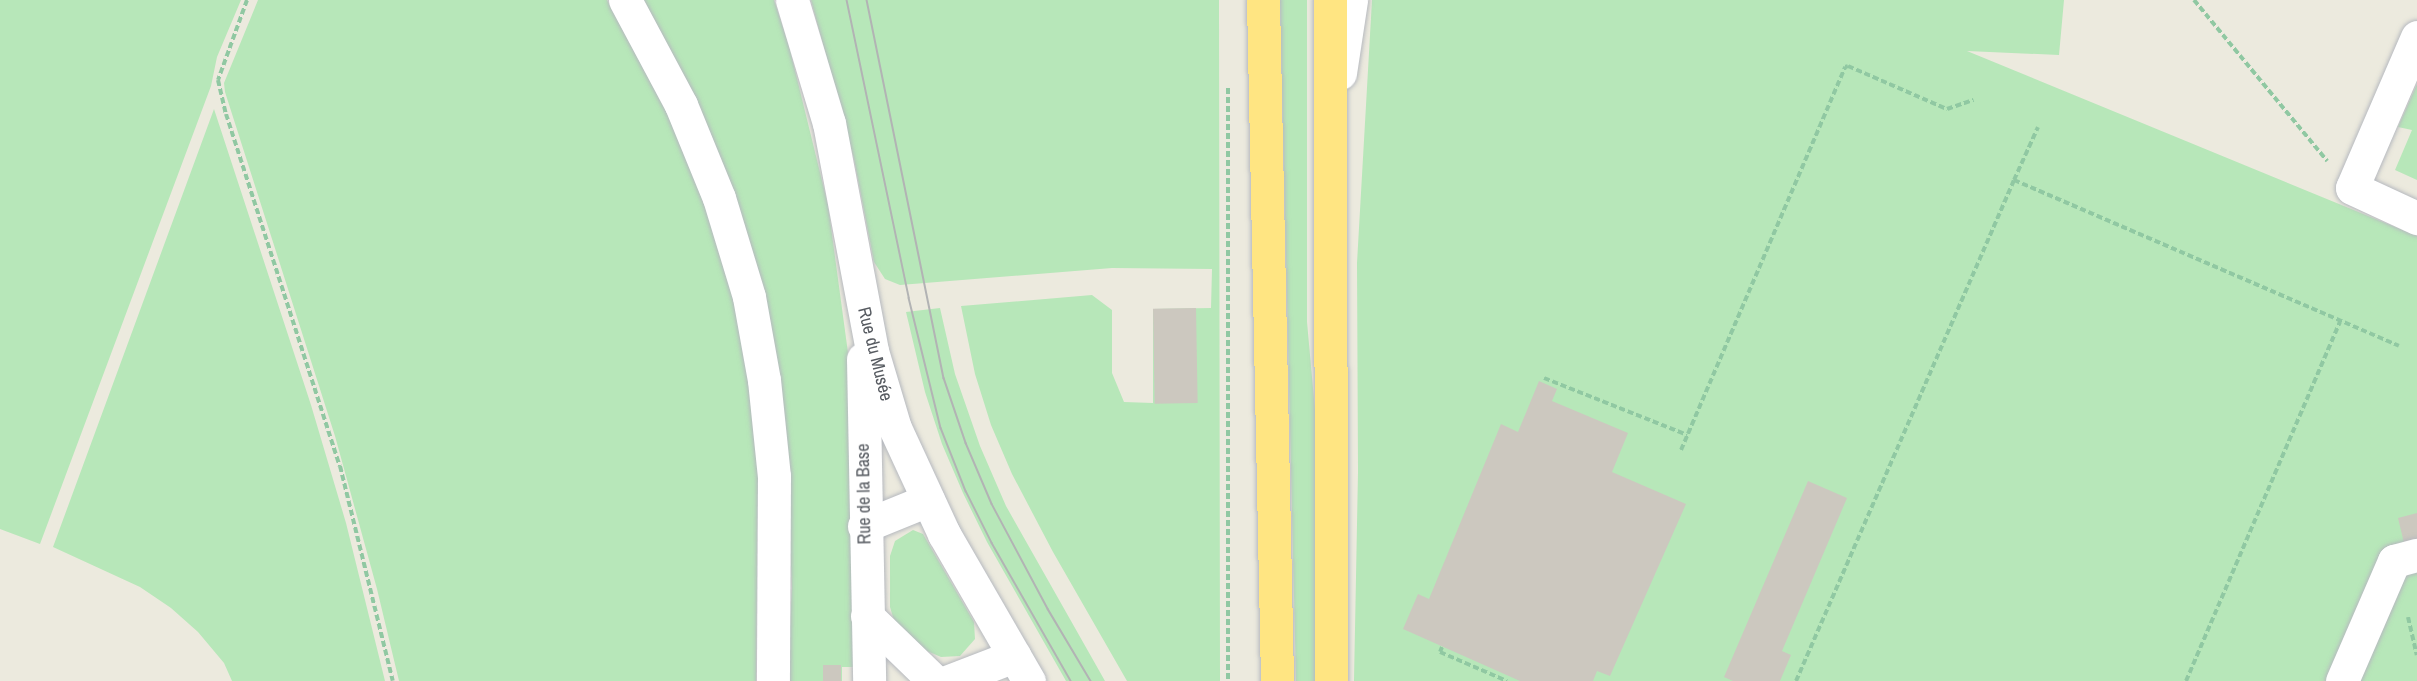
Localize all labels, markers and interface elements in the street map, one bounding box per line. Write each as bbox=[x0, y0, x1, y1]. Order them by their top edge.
street label: Rue du Musée bbox=[853, 305, 897, 403]
street label: Rue de la Base bbox=[852, 443, 876, 545]

